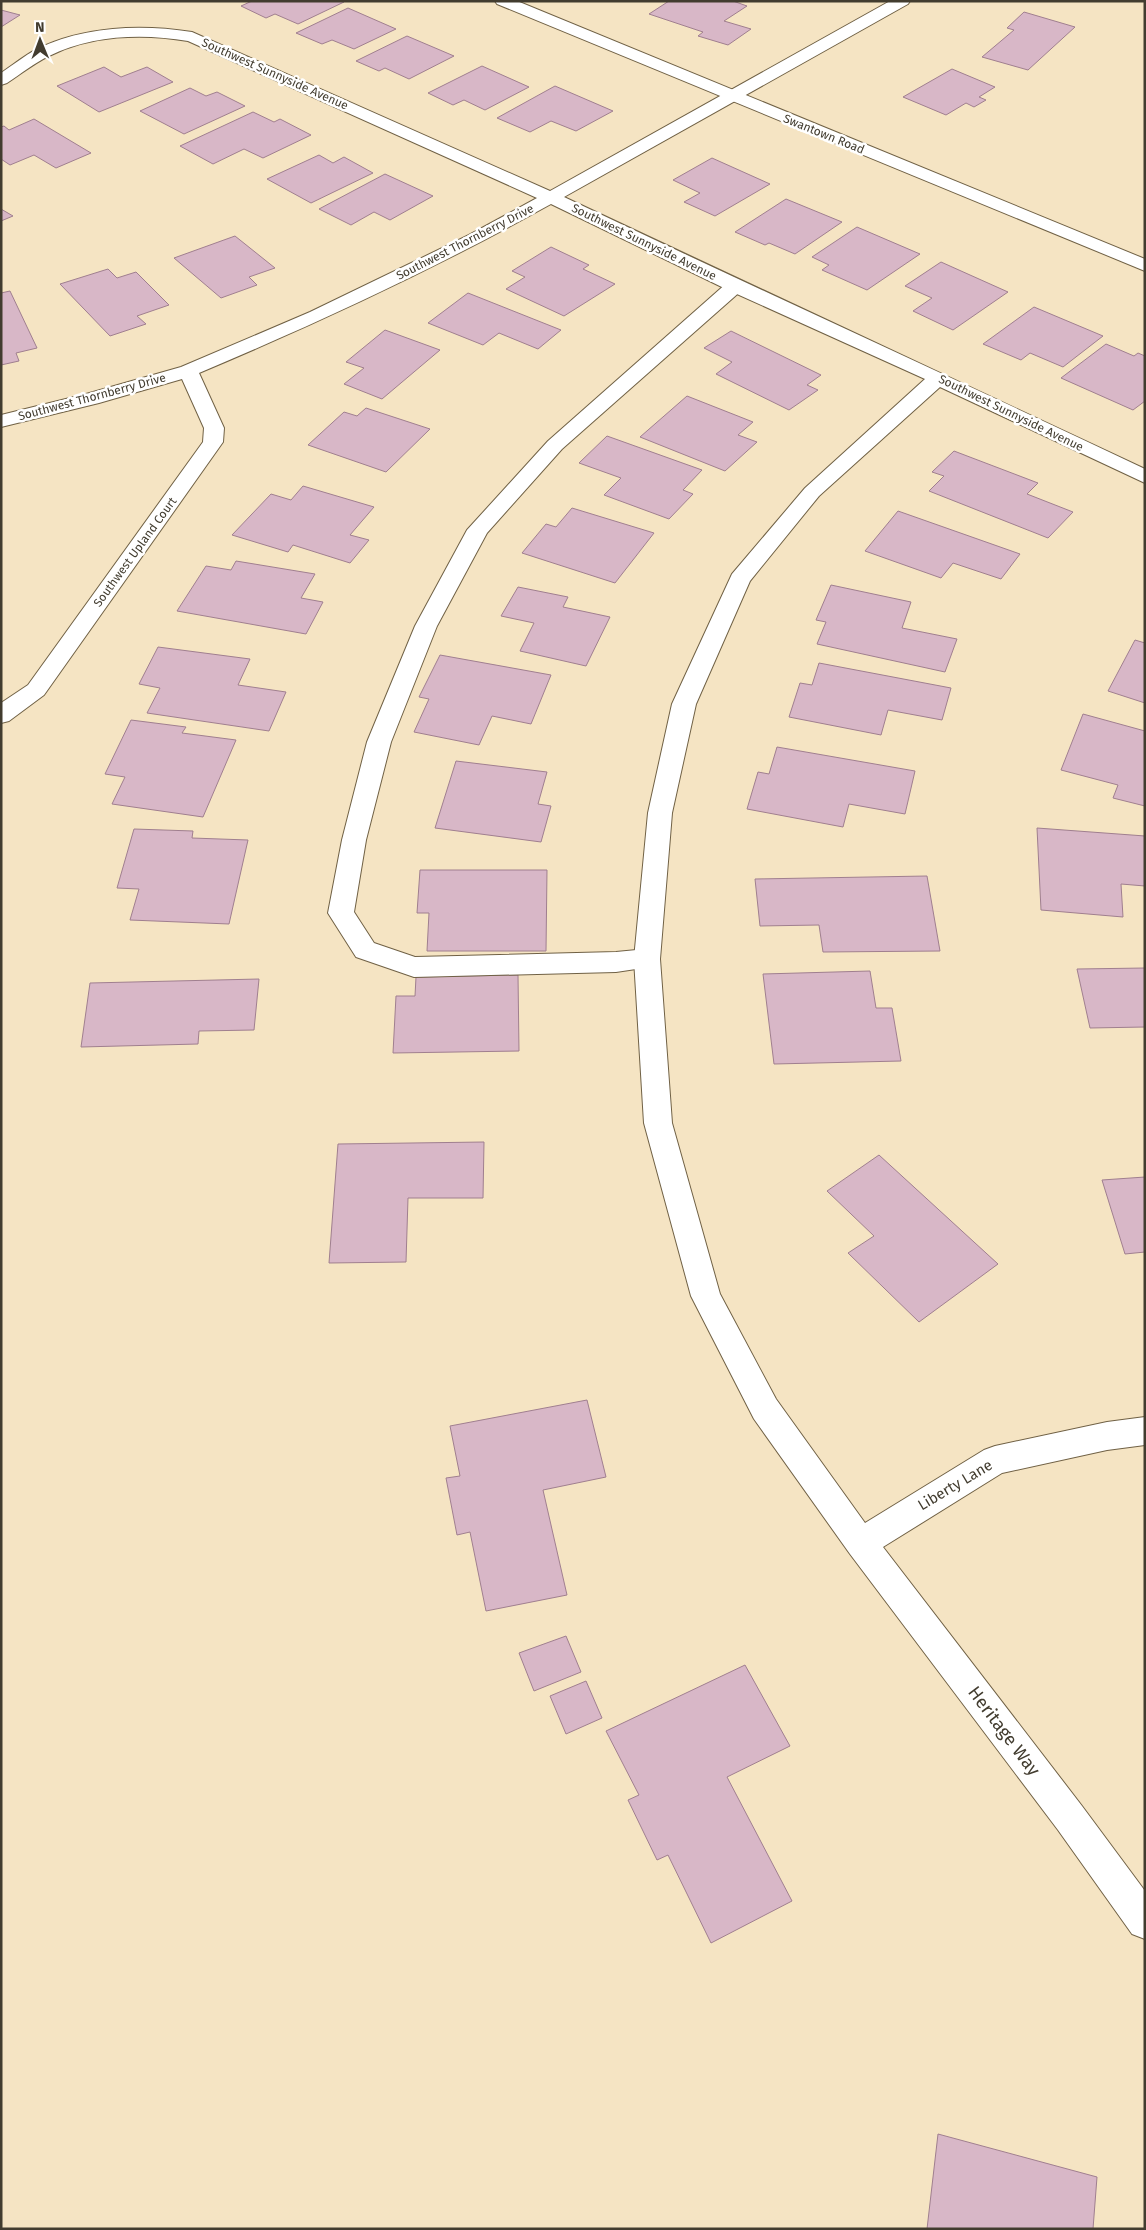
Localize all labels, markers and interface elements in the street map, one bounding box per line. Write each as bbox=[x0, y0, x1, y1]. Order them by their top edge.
north arrow bbox=[15, 15, 65, 65]
text: N bbox=[35, 19, 45, 36]
street label: Southwest Sunnyside Avenue bbox=[199, 35, 351, 113]
street label: Swantown Road bbox=[781, 111, 867, 157]
street label: Southwest Thornberry Drive bbox=[394, 201, 536, 283]
street label: Southwest Sunnyside Avenue bbox=[569, 201, 719, 283]
street label: Southwest Thornberry Drive bbox=[17, 371, 167, 423]
street label: Southwest Sunnyside Avenue bbox=[936, 372, 1086, 454]
street label: Southwest Upland Court bbox=[91, 494, 180, 610]
street label: Liberty Lane bbox=[914, 1456, 996, 1514]
street label: Heritage Way bbox=[963, 1682, 1045, 1780]

